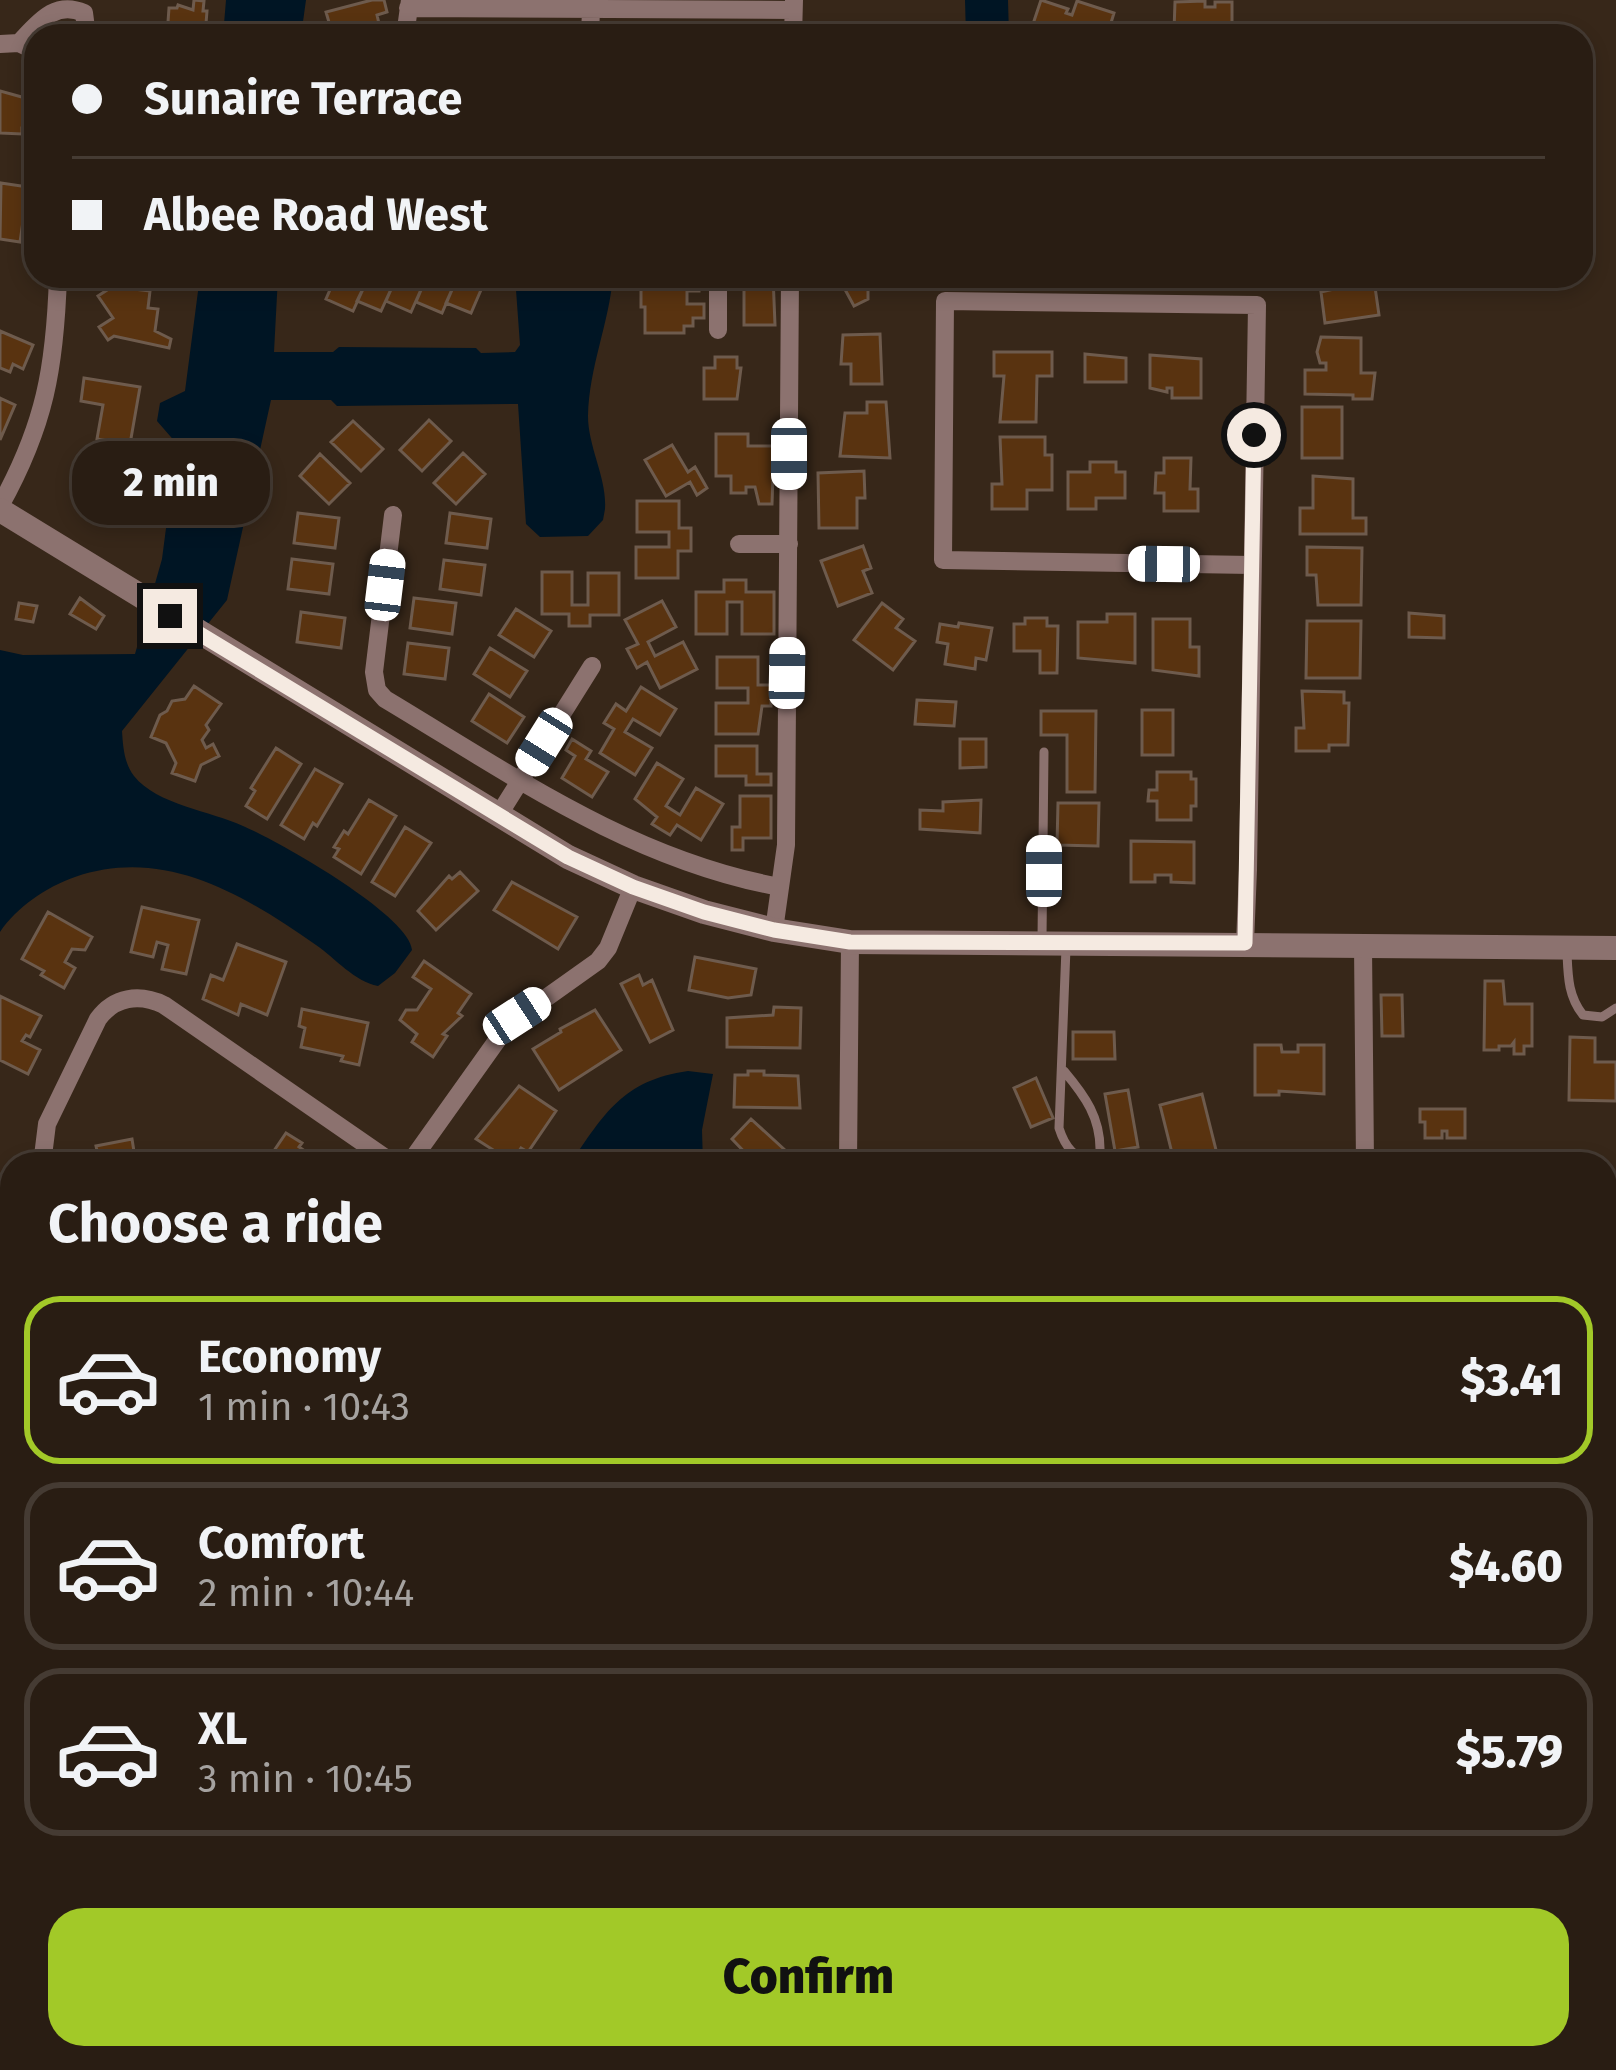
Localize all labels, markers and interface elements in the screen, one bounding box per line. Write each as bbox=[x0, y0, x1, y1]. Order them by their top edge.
text: Sunaire Terrace bbox=[144, 72, 462, 126]
text: Albee Road West bbox=[144, 188, 488, 242]
route start bbox=[1227, 408, 1281, 462]
car bbox=[771, 418, 807, 490]
callout: 2 min bbox=[71, 442, 269, 526]
text: 2 min bbox=[123, 460, 219, 506]
car bbox=[1128, 545, 1200, 583]
car bbox=[363, 547, 407, 623]
route end bbox=[143, 589, 197, 643]
car bbox=[768, 637, 806, 709]
car bbox=[510, 702, 578, 782]
car bbox=[1026, 835, 1062, 907]
car bbox=[477, 981, 557, 1051]
text: Choose a ride bbox=[48, 1192, 383, 1256]
icon: car bbox=[54, 1326, 162, 1434]
text: Economy bbox=[198, 1330, 381, 1384]
text: $3.41 bbox=[1461, 1353, 1563, 1407]
text: 1 min · 10:43 bbox=[198, 1384, 410, 1430]
icon: car bbox=[54, 1512, 162, 1620]
text: Comfort bbox=[198, 1516, 365, 1570]
text: $4.60 bbox=[1449, 1539, 1563, 1593]
text: 2 min · 10:44 bbox=[198, 1570, 414, 1616]
icon: car bbox=[54, 1698, 162, 1806]
text: XL bbox=[198, 1702, 247, 1756]
text: $5.79 bbox=[1456, 1725, 1563, 1779]
text: 3 min · 10:45 bbox=[198, 1756, 413, 1802]
button: Confirm bbox=[48, 1908, 1569, 2046]

